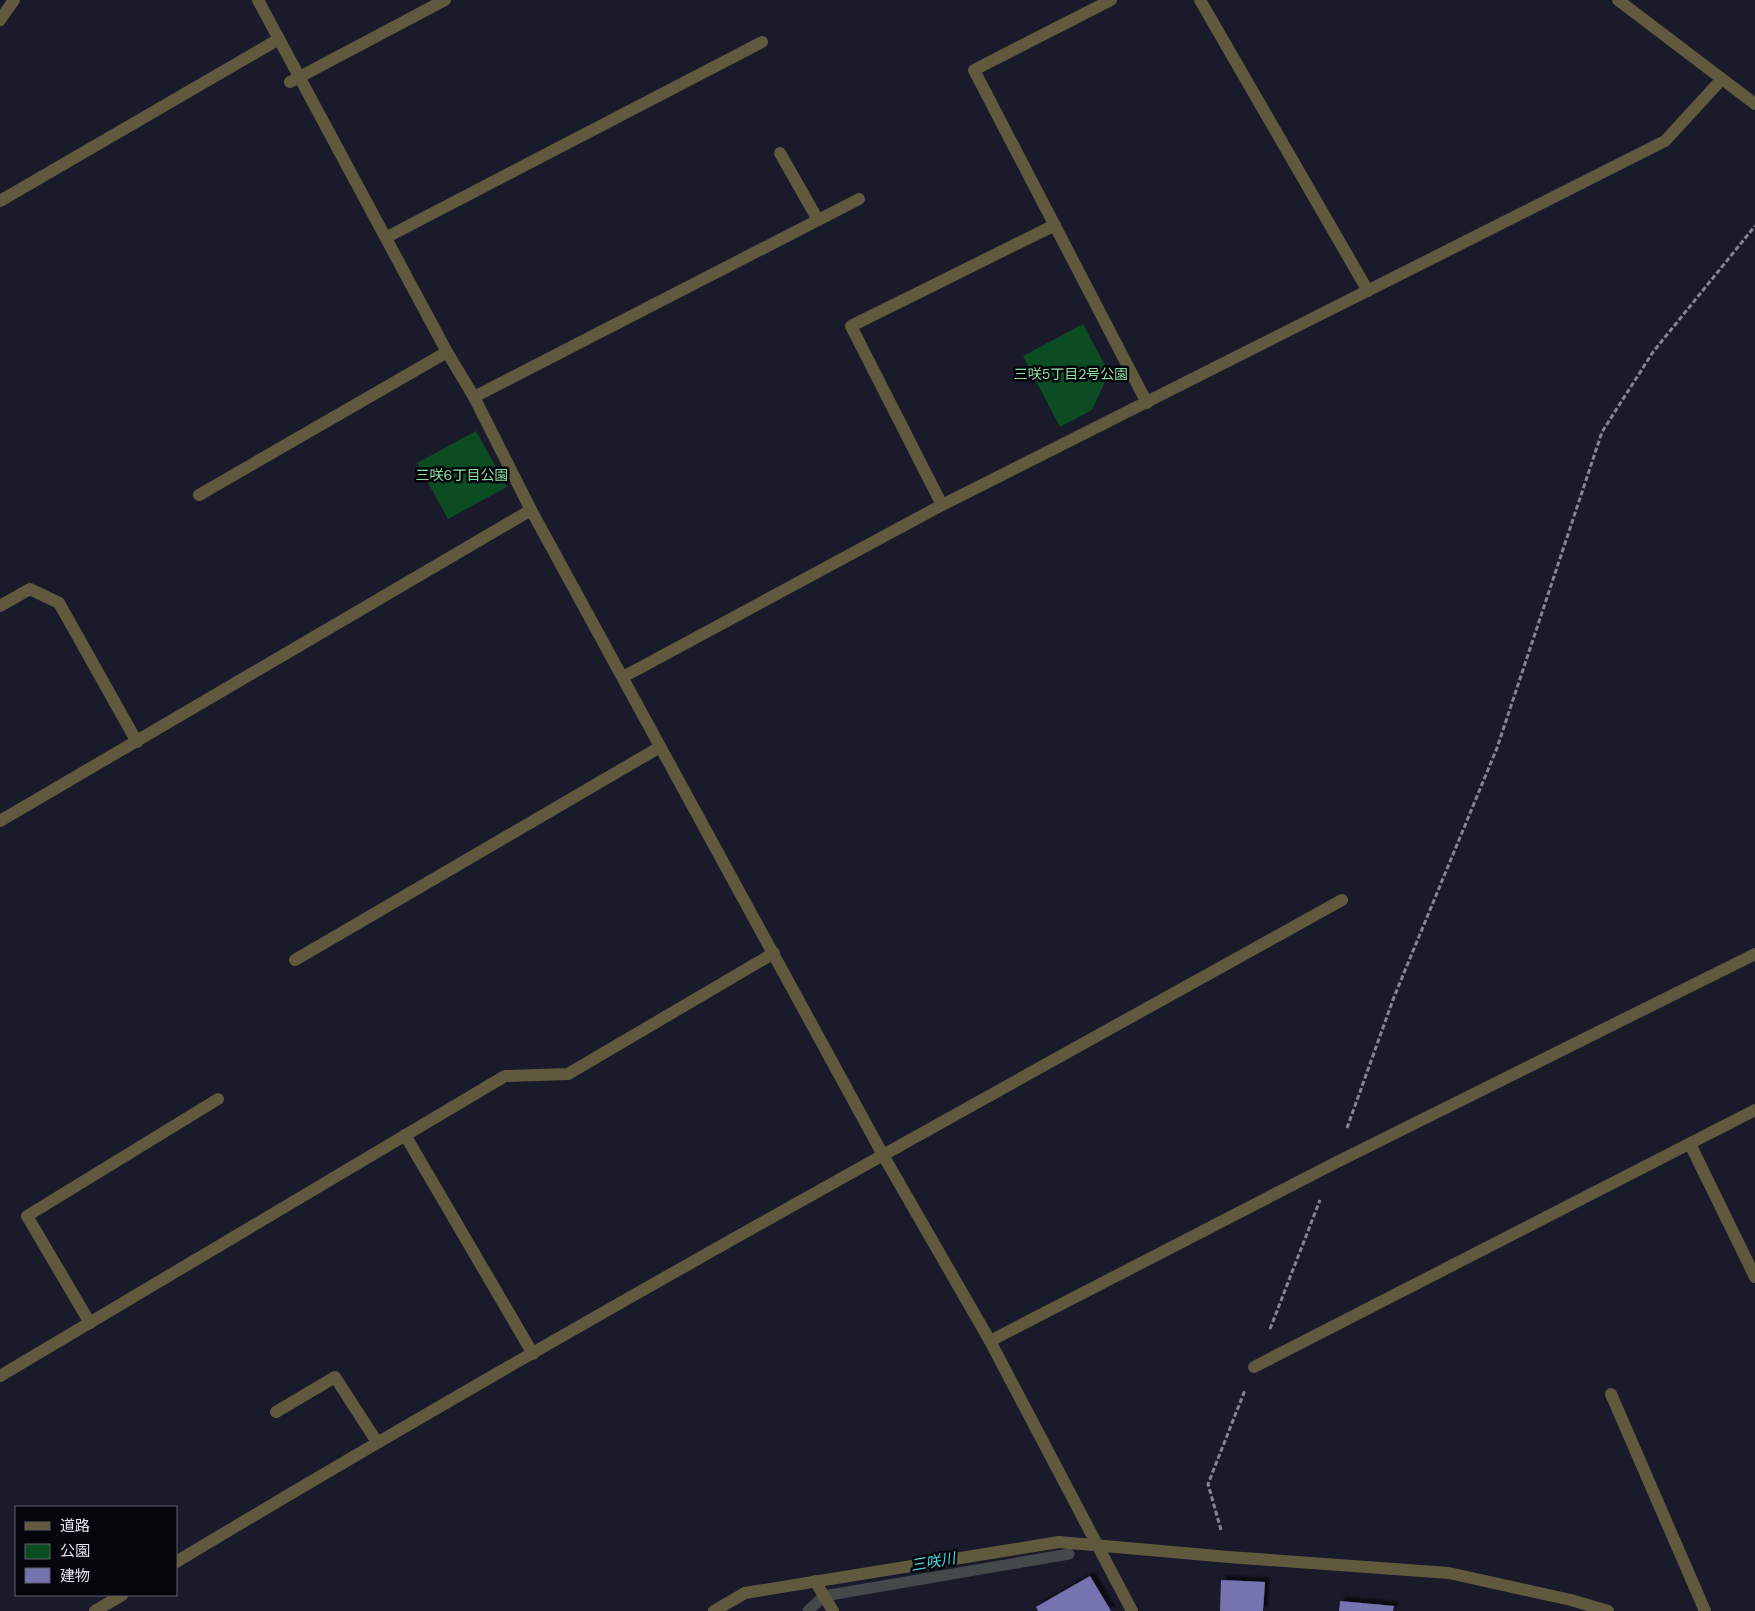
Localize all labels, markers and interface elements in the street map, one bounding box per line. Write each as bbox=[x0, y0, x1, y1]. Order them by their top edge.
park label: 三咲5丁目2号公園 bbox=[1014, 365, 1128, 383]
park label: 三咲6丁目公園 bbox=[416, 466, 508, 484]
legend bbox=[15, 1506, 178, 1596]
text: 道路 bbox=[60, 1516, 90, 1536]
text: 公園 bbox=[60, 1541, 90, 1561]
water label: 三咲川 bbox=[909, 1548, 959, 1576]
text: 建物 bbox=[60, 1566, 90, 1586]

